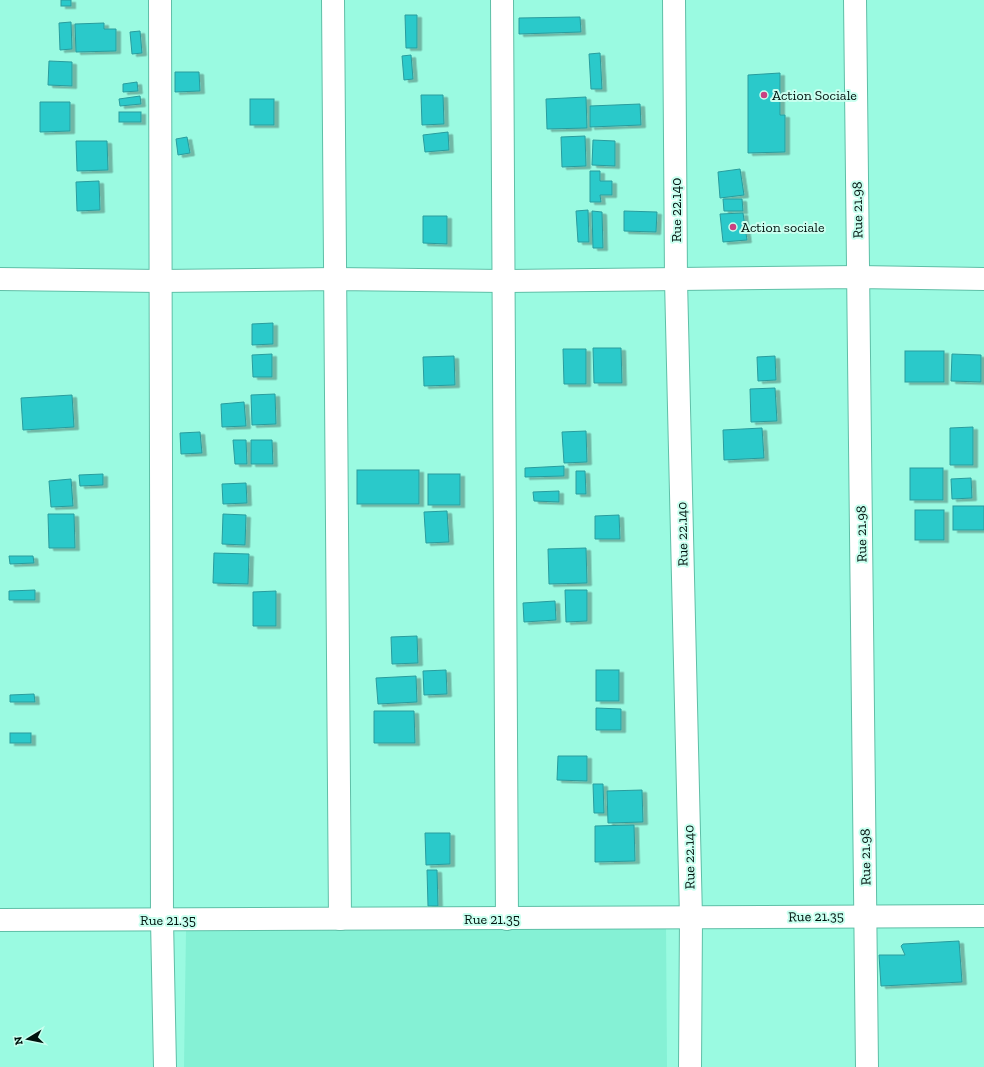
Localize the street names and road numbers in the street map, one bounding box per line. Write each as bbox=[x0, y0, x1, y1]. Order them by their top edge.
street label: Rue 22.140 bbox=[668, 178, 685, 242]
street label: Rue 21.98 bbox=[849, 181, 866, 239]
street label: Rue 22.140 bbox=[673, 502, 692, 566]
street label: Rue 21.98 bbox=[853, 505, 870, 563]
street label: Rue 22.140 bbox=[680, 825, 699, 889]
street label: Rue 21.98 bbox=[857, 828, 874, 886]
street label: Rue 21.35 bbox=[788, 908, 844, 925]
street label: Rue 21.35 bbox=[464, 911, 520, 928]
street label: Rue 21.35 bbox=[140, 912, 196, 929]

